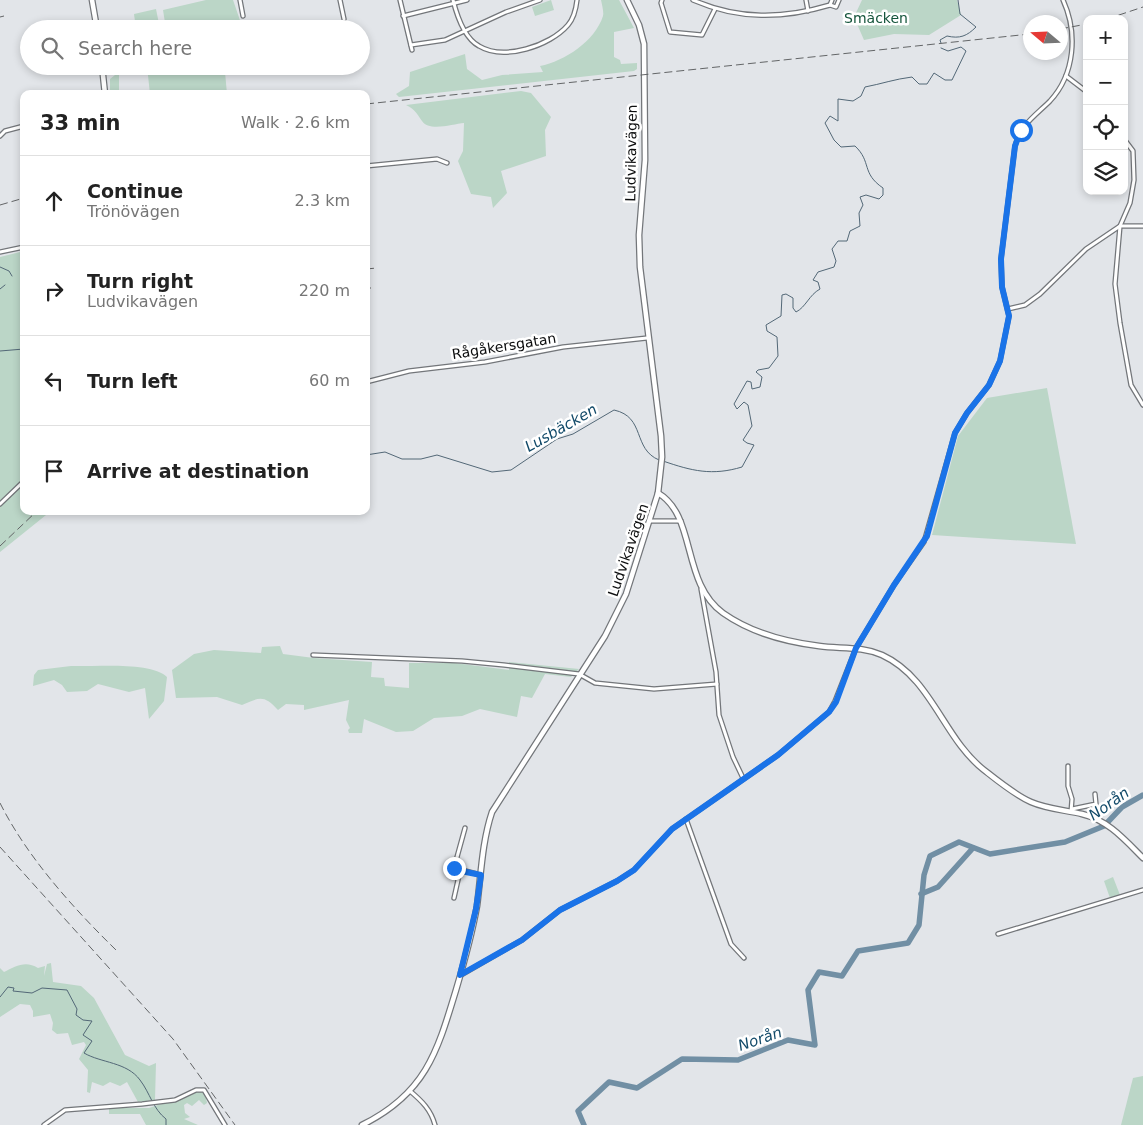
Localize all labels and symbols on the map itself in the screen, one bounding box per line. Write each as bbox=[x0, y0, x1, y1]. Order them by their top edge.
park label: Smäcken bbox=[844, 10, 908, 26]
north arrow bbox=[1023, 15, 1068, 60]
street label: Ludvikavägen bbox=[622, 104, 640, 202]
route start bbox=[1010, 119, 1033, 142]
street label: Rågåkersgatan bbox=[451, 330, 557, 362]
water label: Lusbäcken bbox=[522, 400, 600, 456]
street label: Ludvikavägen bbox=[605, 501, 651, 599]
water label: Norån bbox=[1085, 784, 1133, 824]
route end bbox=[443, 857, 466, 880]
water label: Norån bbox=[736, 1023, 784, 1055]

